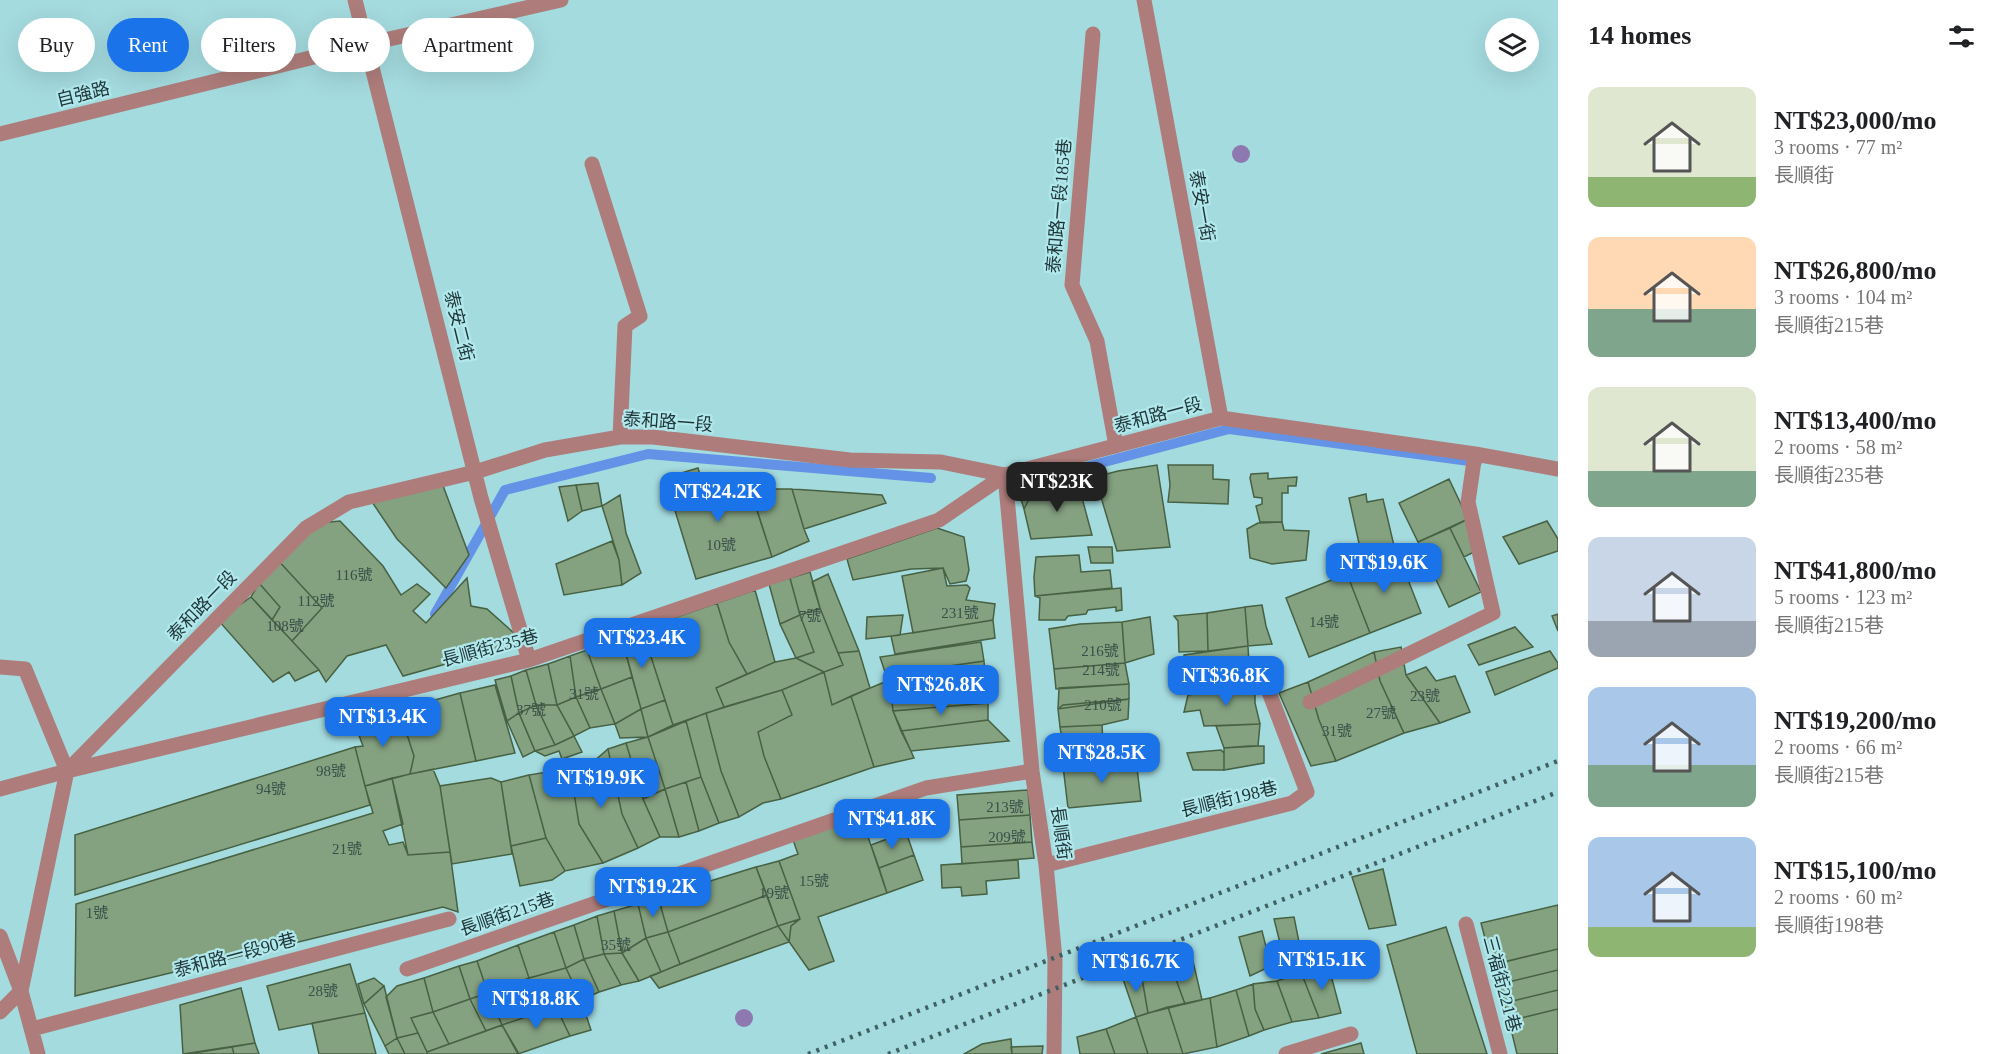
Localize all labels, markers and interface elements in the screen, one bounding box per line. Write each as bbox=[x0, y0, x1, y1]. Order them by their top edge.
chip: Buy bbox=[18, 18, 95, 72]
chip: Rent bbox=[107, 18, 189, 72]
chip: Filters bbox=[201, 18, 296, 72]
chip: New bbox=[308, 18, 390, 72]
chip: Apartment bbox=[402, 18, 534, 72]
map controls bbox=[1485, 18, 1539, 72]
button: layers bbox=[1485, 18, 1539, 72]
icon: filters bbox=[1945, 20, 1978, 53]
text: 14 homes bbox=[1588, 21, 1691, 50]
street label: 自強路 bbox=[54, 78, 112, 110]
text: NT$23,000/mo bbox=[1774, 106, 1937, 135]
icon: home bbox=[1636, 111, 1708, 183]
text: 3 rooms · 77 m² bbox=[1774, 136, 1902, 158]
street label: 泰和路一段185巷 bbox=[1043, 138, 1075, 274]
text: 長順街 bbox=[1774, 164, 1834, 186]
street label: 泰安一街 bbox=[1186, 169, 1218, 243]
text: NT$26,800/mo bbox=[1774, 256, 1937, 285]
icon: home bbox=[1636, 261, 1708, 333]
text: 3 rooms · 104 m² bbox=[1774, 286, 1912, 308]
street label: 泰安二街 bbox=[441, 289, 477, 363]
text: 長順街215巷 bbox=[1774, 314, 1884, 336]
street label: 泰和路一段 bbox=[1112, 394, 1204, 436]
text: NT$13,400/mo bbox=[1774, 406, 1937, 435]
street label: 泰和路一段 bbox=[622, 409, 714, 435]
icon: home bbox=[1636, 411, 1708, 483]
text: 2 rooms · 58 m² bbox=[1774, 436, 1902, 458]
pin: NT$23K bbox=[1008, 462, 1106, 513]
text: 長順街235巷 bbox=[1774, 464, 1884, 486]
text: NT$23K bbox=[1020, 470, 1094, 492]
pin: NT$24.2K bbox=[656, 472, 780, 523]
text: NT$24.2K bbox=[674, 480, 762, 502]
house number: 10號 bbox=[706, 537, 736, 553]
pin: NT$19.6K bbox=[1322, 543, 1446, 594]
text: NT$19.6K bbox=[1340, 551, 1428, 573]
text: NT$41,800/mo bbox=[1774, 556, 1937, 585]
icon: home bbox=[1636, 561, 1708, 633]
street label: 泰和路一段 bbox=[164, 567, 240, 645]
house number: 116號 bbox=[336, 567, 372, 583]
text: 5 rooms · 123 m² bbox=[1774, 586, 1912, 608]
house number: 112號 bbox=[298, 593, 334, 609]
house number: 231號 bbox=[941, 605, 979, 621]
house number: 7號 bbox=[799, 608, 821, 624]
house number: 14號 bbox=[1309, 614, 1339, 630]
text: 長順街215巷 bbox=[1774, 614, 1884, 636]
house number: 108號 bbox=[266, 618, 304, 634]
pin: NT$23.4K bbox=[580, 618, 704, 669]
street label: 長順街235巷 bbox=[440, 626, 540, 670]
text: NT$23.4K bbox=[598, 626, 686, 648]
house number: 216號 bbox=[1081, 643, 1119, 659]
pin: NT$36.8K bbox=[1164, 656, 1288, 707]
house number: 214號 bbox=[1082, 662, 1120, 678]
text: NT$36.8K bbox=[1182, 664, 1270, 686]
pin: NT$26.8K bbox=[879, 665, 1003, 716]
text: NT$26.8K bbox=[897, 673, 985, 695]
house number: 31號 bbox=[569, 686, 599, 702]
house number: 23號 bbox=[1410, 688, 1440, 704]
pin: NT$13.4K bbox=[321, 697, 445, 748]
house number: 210號 bbox=[1084, 697, 1122, 713]
house number: 37號 bbox=[516, 702, 546, 718]
text: NT$13.4K bbox=[339, 705, 427, 727]
house number: 27號 bbox=[1366, 705, 1396, 721]
text: NT$19,200/mo bbox=[1774, 706, 1937, 735]
icon: home bbox=[1636, 711, 1708, 783]
house number: 31號 bbox=[1322, 723, 1352, 739]
pin: NT$28.5K bbox=[1040, 733, 1164, 784]
text: 2 rooms · 66 m² bbox=[1774, 736, 1902, 758]
text: NT$28.5K bbox=[1058, 741, 1146, 763]
pin: NT$19.9K bbox=[539, 758, 663, 809]
house number: 98號 bbox=[316, 763, 346, 779]
text: 長順街215巷 bbox=[1774, 764, 1884, 786]
text: NT$19.9K bbox=[557, 766, 645, 788]
street label: 長順街198巷 bbox=[1179, 777, 1279, 821]
house number: 94號 bbox=[256, 781, 286, 797]
pin: NT$41.8K bbox=[830, 799, 954, 850]
house number: 213號 bbox=[986, 799, 1024, 815]
street label: 長順街 bbox=[1047, 805, 1075, 861]
text: NT$41.8K bbox=[848, 807, 936, 829]
house number: 209號 bbox=[988, 829, 1026, 845]
house number: 21號 bbox=[332, 841, 362, 857]
text: NT$15,100/mo bbox=[1774, 856, 1937, 885]
icon: home bbox=[1636, 861, 1708, 933]
pin: NT$19.2K bbox=[591, 867, 715, 918]
house number: 15號 bbox=[799, 873, 829, 889]
text: NT$19.2K bbox=[609, 875, 697, 897]
house number: 19號 bbox=[759, 885, 789, 901]
text: 2 rooms · 60 m² bbox=[1774, 886, 1902, 908]
street label: 長順街215巷 bbox=[457, 888, 557, 940]
house number: 1號 bbox=[86, 905, 108, 921]
text: 長順街198巷 bbox=[1774, 914, 1884, 936]
street label: 泰和路一段90巷 bbox=[172, 929, 298, 981]
street label: 三福街221巷 bbox=[1480, 934, 1524, 1034]
house number: 35號 bbox=[601, 937, 631, 953]
pin: NT$15.1K bbox=[1260, 940, 1384, 991]
pin: NT$16.7K bbox=[1074, 942, 1198, 993]
text: NT$15.1K bbox=[1278, 948, 1366, 970]
text: NT$16.7K bbox=[1092, 950, 1180, 972]
pin: NT$18.8K bbox=[474, 979, 598, 1030]
house number: 28號 bbox=[308, 983, 338, 999]
text: NT$18.8K bbox=[492, 987, 580, 1009]

